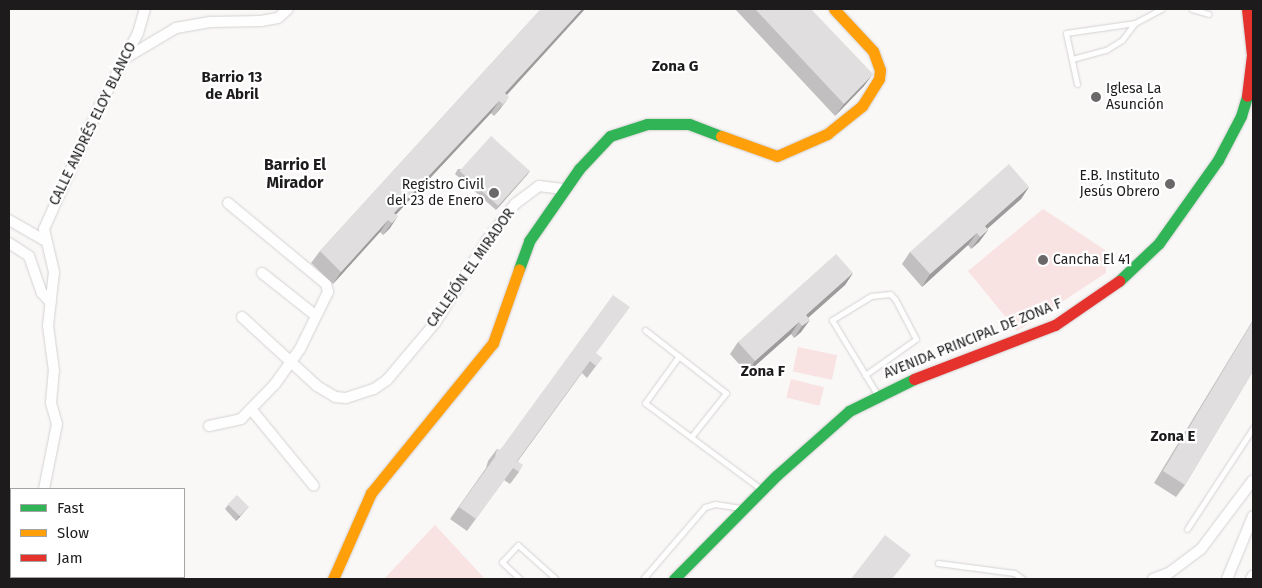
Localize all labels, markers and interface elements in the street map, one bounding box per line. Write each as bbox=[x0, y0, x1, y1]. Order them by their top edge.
street label: CALLE ANDRÉS ELOY BLANCO bbox=[46, 40, 140, 208]
district label: Zona G bbox=[652, 58, 698, 76]
district label: Barrio 13 de Abril bbox=[202, 68, 262, 103]
place label: Iglesa La Asunción bbox=[1106, 81, 1164, 114]
marker: Iglesa La Asunción bbox=[1090, 91, 1102, 103]
district label: Barrio El Mirador bbox=[264, 155, 326, 193]
place label: E.B. Instituto Jesús Obrero bbox=[1079, 168, 1160, 200]
place label: Registro Civil del 23 de Enero bbox=[387, 177, 484, 210]
marker: E.B. Instituto Jesús Obrero bbox=[1164, 178, 1176, 190]
marker: Registro Civil del 23 de Enero bbox=[488, 187, 500, 199]
street label: CALLEJÓN EL MIRADOR bbox=[424, 205, 518, 331]
place label: Cancha El 41 bbox=[1053, 252, 1131, 268]
marker: Cancha El 41 bbox=[1037, 254, 1049, 266]
street label: AVENIDA PRINCIPAL DE ZONA F bbox=[881, 295, 1065, 383]
district label: Zona F bbox=[741, 363, 785, 381]
district label: Zona E bbox=[1151, 428, 1195, 446]
legend bbox=[10, 488, 185, 578]
text: Fast bbox=[57, 499, 84, 517]
text: Slow bbox=[57, 524, 89, 542]
text: Jam bbox=[57, 549, 83, 567]

